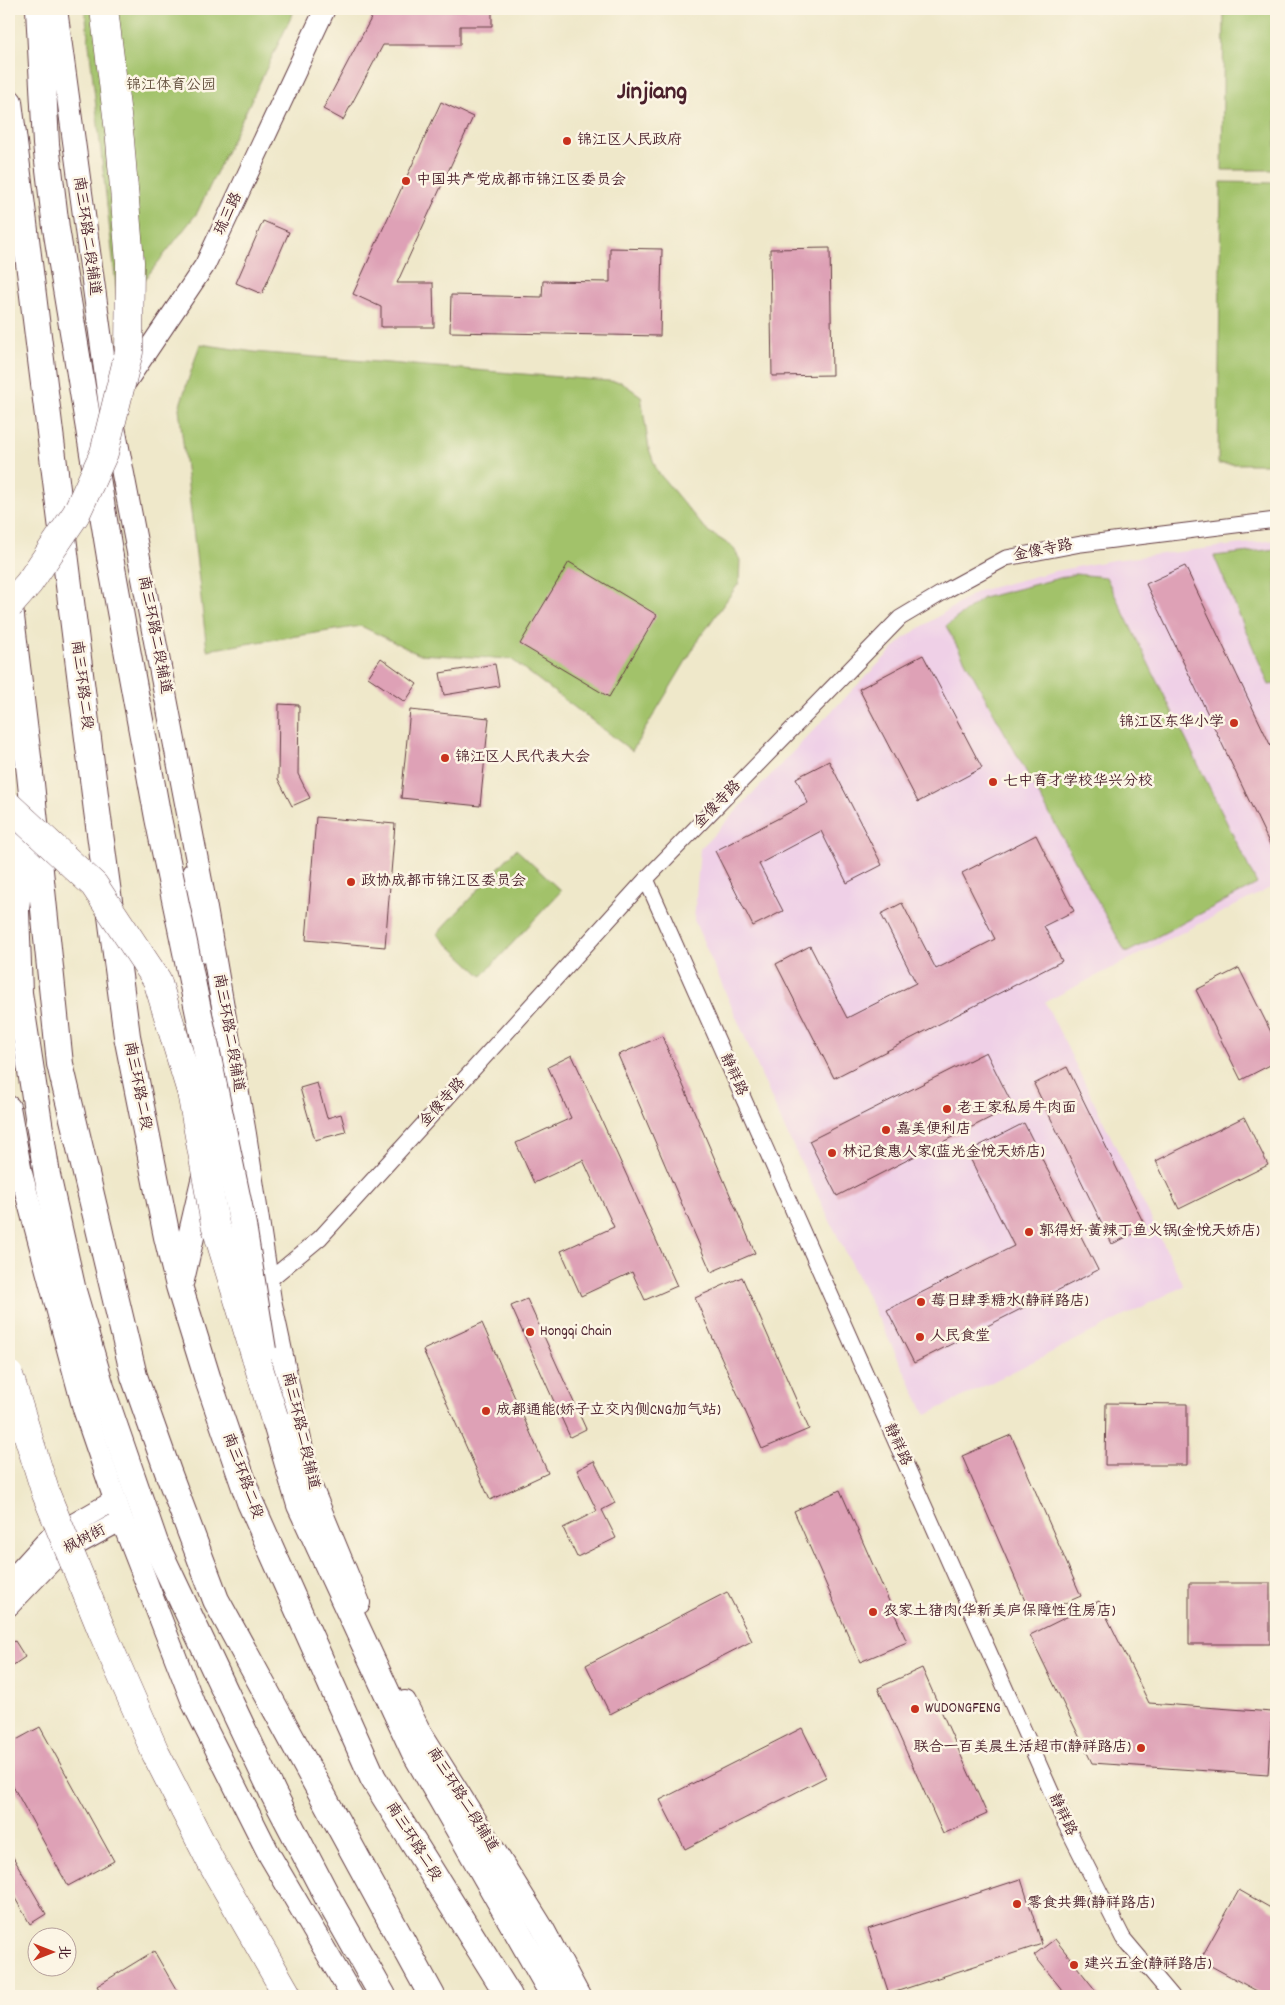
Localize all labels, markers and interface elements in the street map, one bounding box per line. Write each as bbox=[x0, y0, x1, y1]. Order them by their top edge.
park label: 锦江体育公园 bbox=[126, 75, 216, 97]
district label: Jinjiang bbox=[617, 75, 687, 111]
place label: 锦江区人民政府 bbox=[577, 130, 682, 152]
marker: 锦江区人民政府 bbox=[561, 135, 573, 147]
place label: 中国共产党成都市锦江区委员会 bbox=[416, 170, 626, 192]
street label: 南三环路二段辅道 bbox=[67, 175, 105, 297]
marker: 中国共产党成都市锦江区委员会 bbox=[400, 175, 412, 187]
street label: 琉三路 bbox=[210, 189, 248, 239]
street label: 金像寺路 bbox=[1011, 534, 1075, 568]
street label: 南三环路二段辅道 bbox=[132, 574, 176, 696]
street label: 南三环路二段 bbox=[65, 639, 97, 731]
place label: 锦江区东华小学 bbox=[1119, 712, 1224, 734]
marker: 锦江区东华小学 bbox=[1228, 717, 1240, 729]
place label: 锦江区人民代表大会 bbox=[455, 747, 590, 769]
marker: 锦江区人民代表大会 bbox=[439, 752, 451, 764]
place label: 七中育才学校华兴分校 bbox=[1003, 771, 1153, 793]
street label: 金像寺路 bbox=[689, 776, 747, 834]
marker: 七中育才学校华兴分校 bbox=[987, 776, 999, 788]
place label: 政协成都市锦江区委员会 bbox=[361, 871, 526, 893]
marker: 政协成都市锦江区委员会 bbox=[345, 876, 357, 888]
street label: 南三环路二段辅道 bbox=[207, 972, 249, 1094]
street label: 南三环路二段 bbox=[118, 1040, 156, 1132]
street label: 静祥路 bbox=[714, 1050, 752, 1100]
street label: 金像寺路 bbox=[415, 1073, 471, 1133]
place label: 老王家私房牛肉面 bbox=[957, 1098, 1077, 1120]
marker: 老王家私房牛肉面 bbox=[941, 1103, 953, 1115]
place label: 嘉美便利店 bbox=[896, 1119, 971, 1141]
marker: 嘉美便利店 bbox=[880, 1124, 892, 1136]
place label: 林记食惠人家(蓝光金悦天娇店) bbox=[842, 1142, 1045, 1164]
marker: 林记食惠人家(蓝光金悦天娇店) bbox=[826, 1147, 838, 1159]
place label: 郭得好·黄辣丁鱼火锅(金悦天娇店) bbox=[1039, 1221, 1260, 1243]
marker: 郭得好·黄辣丁鱼火锅(金悦天娇店) bbox=[1023, 1226, 1035, 1238]
place label: 莓日肆季糖水(静祥路店) bbox=[931, 1291, 1089, 1313]
marker: 莓日肆季糖水(静祥路店) bbox=[915, 1296, 927, 1308]
place label: Hongqi Chain bbox=[540, 1321, 612, 1343]
marker: Hongqi Chain bbox=[524, 1326, 536, 1338]
place label: 人民食堂 bbox=[930, 1326, 990, 1348]
marker: 人民食堂 bbox=[914, 1331, 926, 1343]
street label: 南三环路二段辅道 bbox=[276, 1370, 324, 1492]
place label: 成都通能(娇子立交内侧CNG加气站) bbox=[496, 1400, 721, 1422]
marker: 成都通能(娇子立交内侧CNG加气站) bbox=[480, 1405, 492, 1417]
street label: 静祥路 bbox=[878, 1420, 916, 1470]
street label: 南三环路二段 bbox=[216, 1430, 268, 1522]
street label: 枫树街 bbox=[60, 1520, 110, 1560]
place label: 农家土猪肉(华新美庐保障性住房店) bbox=[883, 1601, 1116, 1623]
marker: 农家土猪肉(华新美庐保障性住房店) bbox=[867, 1606, 879, 1618]
place label: WUDONGFENG bbox=[925, 1698, 1001, 1720]
marker: WUDONGFENG bbox=[909, 1703, 921, 1715]
place label: 联合一百美晨生活超市(静祥路店) bbox=[913, 1737, 1131, 1759]
marker: 联合一百美晨生活超市(静祥路店) bbox=[1135, 1742, 1147, 1754]
street label: 南三环路二段辅道 bbox=[421, 1743, 503, 1857]
street label: 静祥路 bbox=[1043, 1790, 1081, 1840]
street label: 南三环路二段 bbox=[380, 1798, 446, 1886]
place label: 零食共舞(静祥路店) bbox=[1027, 1893, 1155, 1915]
marker: 零食共舞(静祥路店) bbox=[1011, 1898, 1023, 1910]
north arrow bbox=[28, 1928, 78, 1978]
text: 北 bbox=[53, 1945, 73, 1959]
place label: 建兴五金(静祥路店) bbox=[1084, 1954, 1212, 1976]
marker: 建兴五金(静祥路店) bbox=[1068, 1959, 1080, 1971]

